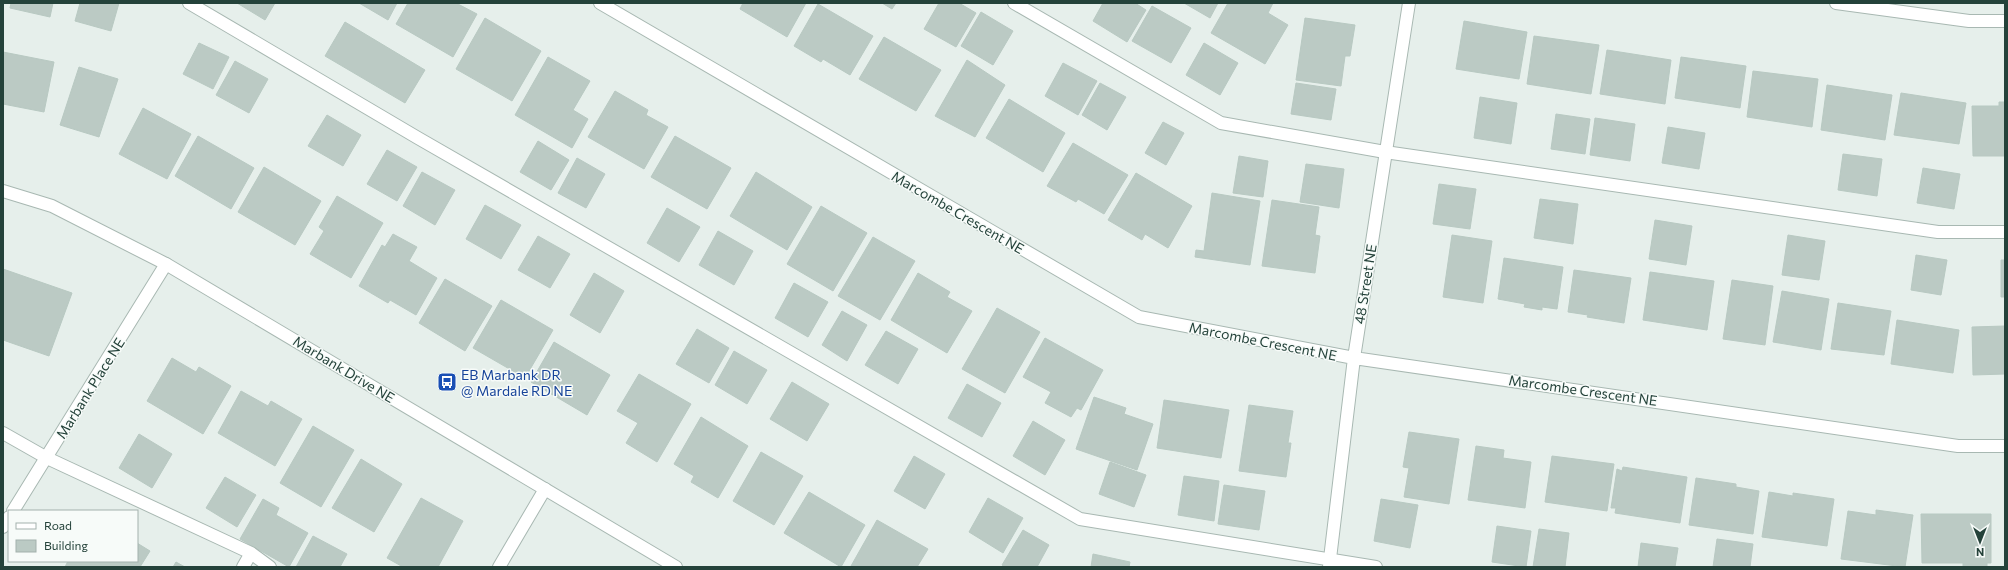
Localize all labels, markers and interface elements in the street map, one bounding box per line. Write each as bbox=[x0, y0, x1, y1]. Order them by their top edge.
street label: Marcombe Crescent NE bbox=[889, 167, 1027, 257]
street label: 48 Street NE bbox=[1350, 243, 1380, 325]
street label: Marcombe Crescent NE bbox=[1188, 318, 1338, 364]
street label: Marbank Drive NE bbox=[290, 332, 398, 406]
street label: Marbank Place NE bbox=[52, 334, 128, 442]
place label: EB Marbank DR @ Mardale RD NE bbox=[461, 366, 572, 399]
bus stop icon: EB Marbank DR @ Mardale RD NE bbox=[436, 371, 458, 393]
street label: Marcombe Crescent NE bbox=[1507, 371, 1659, 409]
legend bbox=[8, 510, 138, 562]
text: Road bbox=[44, 518, 72, 532]
north arrow bbox=[1960, 522, 2000, 562]
text: Building bbox=[44, 538, 88, 552]
text: N bbox=[1976, 546, 1984, 559]

